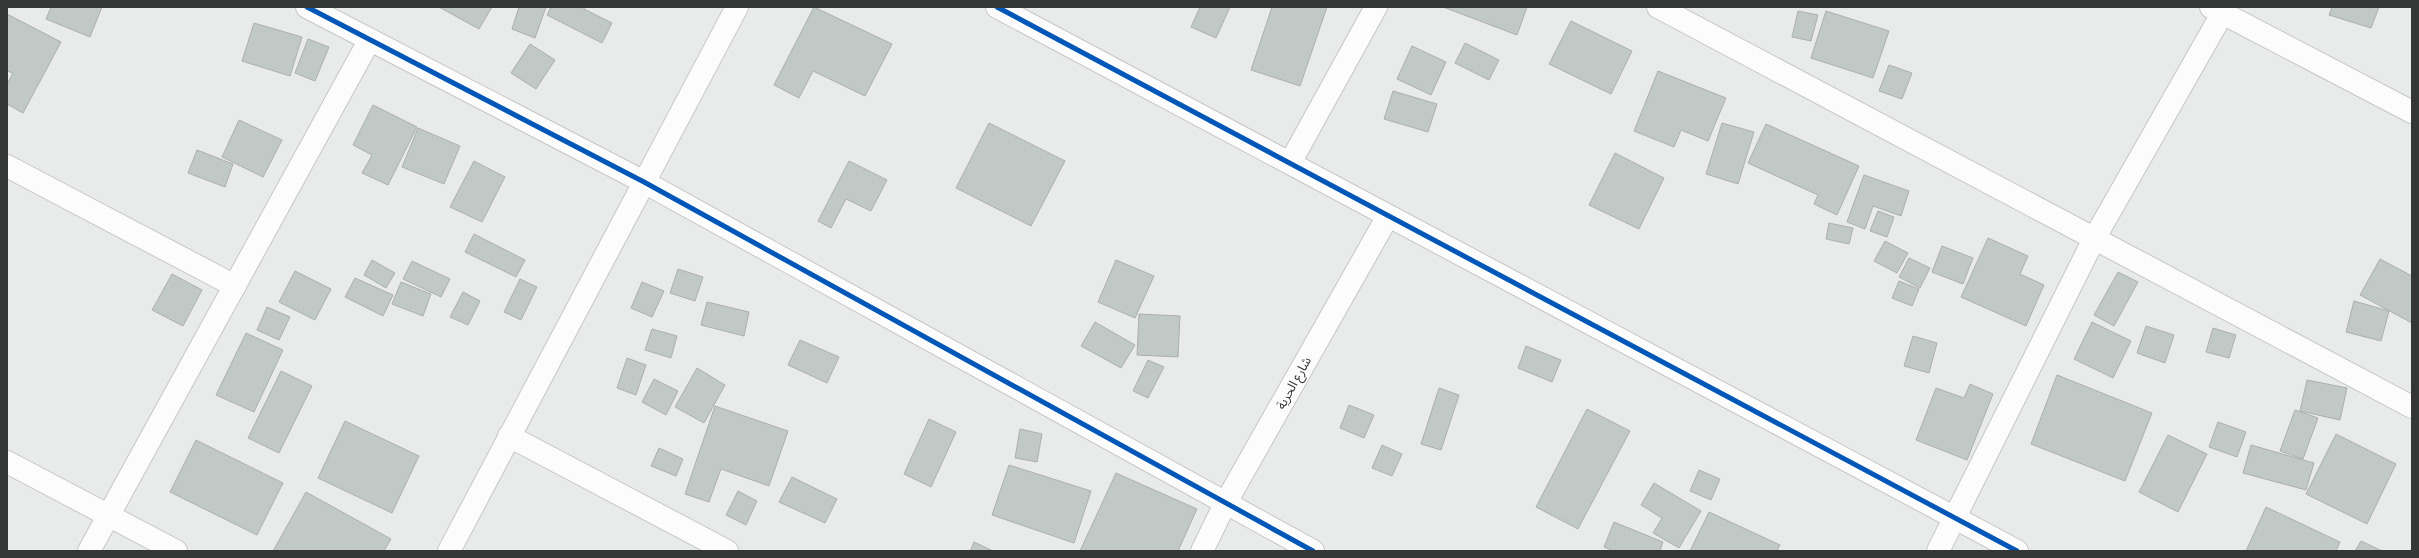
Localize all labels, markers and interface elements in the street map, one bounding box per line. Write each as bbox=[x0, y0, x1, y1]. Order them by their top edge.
street label: شارع الحرية bbox=[1272, 353, 1317, 413]

